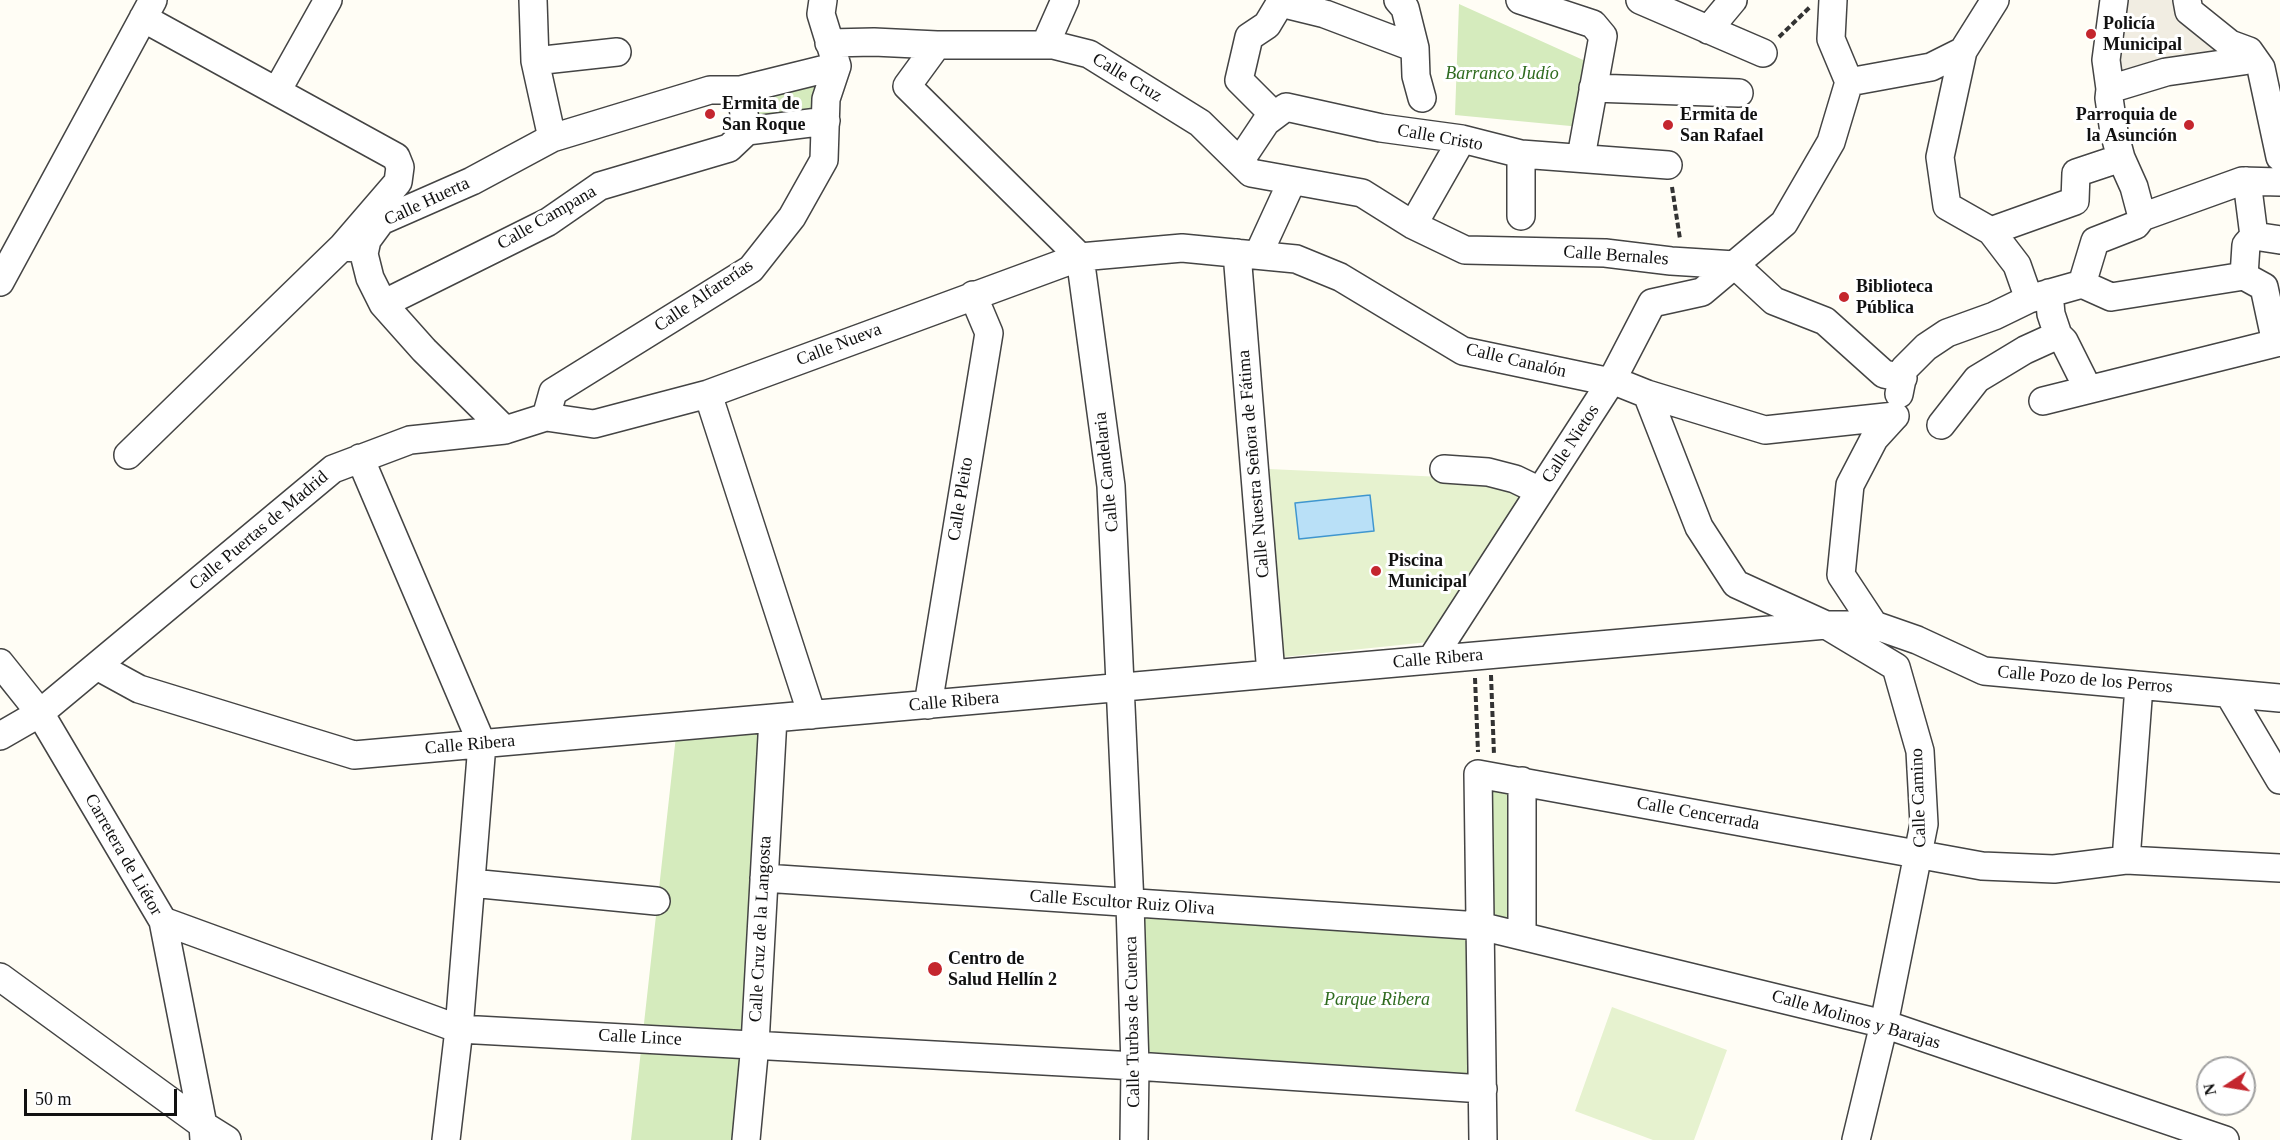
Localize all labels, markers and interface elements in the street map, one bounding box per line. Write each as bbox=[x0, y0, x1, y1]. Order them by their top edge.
place label: Policía Municipal bbox=[2103, 13, 2182, 56]
marker: Policía Municipal bbox=[2084, 27, 2098, 41]
street label: Calle Cruz bbox=[1088, 49, 1166, 107]
park label: Barranco Judío bbox=[1445, 63, 1559, 85]
place label: Ermita de San Roque bbox=[722, 93, 806, 136]
place label: Ermita de San Rafael bbox=[1680, 104, 1764, 146]
place label: Parroquia de la Asunción bbox=[2076, 104, 2177, 146]
marker: Ermita de San Roque bbox=[703, 107, 717, 121]
marker: Ermita de San Rafael bbox=[1661, 118, 1675, 132]
marker: Parroquia de la Asunción bbox=[2182, 118, 2196, 132]
street label: Calle Cristo bbox=[1396, 120, 1484, 156]
street label: Calle Huerta bbox=[381, 173, 473, 231]
street label: Calle Campana bbox=[494, 181, 600, 255]
street label: Calle Bernales bbox=[1563, 242, 1669, 270]
street label: Calle Alfarerías bbox=[651, 255, 757, 337]
place label: Biblioteca Pública bbox=[1856, 276, 1933, 318]
marker: Biblioteca Pública bbox=[1837, 290, 1851, 304]
street label: Calle Nueva bbox=[793, 319, 885, 371]
street label: Calle Canalón bbox=[1464, 339, 1568, 383]
street label: Calle Nuestra Señora de Fátima bbox=[1233, 349, 1275, 579]
street label: Calle Nietos bbox=[1538, 401, 1604, 487]
street label: Calle Candelaria bbox=[1090, 411, 1124, 533]
street label: Calle Pleito bbox=[944, 456, 978, 542]
street label: Calle Puertas de Madrid bbox=[185, 467, 333, 595]
place label: Piscina Municipal bbox=[1388, 550, 1467, 592]
marker: Piscina Municipal bbox=[1369, 564, 1383, 578]
street label: Calle Ribera bbox=[1392, 644, 1484, 674]
street label: Calle Pozo de los Perros bbox=[1996, 662, 2174, 698]
street label: Calle Ribera bbox=[908, 687, 1000, 717]
street label: Calle Ribera bbox=[424, 730, 516, 760]
street label: Calle Camino bbox=[1906, 748, 1932, 848]
street label: Carretera de Liétor bbox=[79, 790, 167, 920]
street label: Calle Cencerrada bbox=[1635, 793, 1761, 835]
street label: Calle Cruz de la Langosta bbox=[745, 835, 777, 1023]
street label: Calle Escultor Ruiz Oliva bbox=[1029, 886, 1215, 920]
street label: Calle Turbas de Cuenca bbox=[1121, 936, 1145, 1108]
place label: Centro de Salud Hellín 2 bbox=[948, 948, 1057, 990]
marker: Centro de Salud Hellín 2 bbox=[926, 960, 944, 978]
street label: Calle Molinos y Barajas bbox=[1769, 986, 1943, 1054]
park label: Parque Ribera bbox=[1324, 989, 1430, 1011]
street label: Calle Lince bbox=[598, 1025, 682, 1051]
north arrow bbox=[2196, 1056, 2256, 1116]
scale bar bbox=[27, 1077, 180, 1115]
text: N bbox=[2200, 1082, 2219, 1097]
text: 50 m bbox=[35, 1089, 72, 1109]

